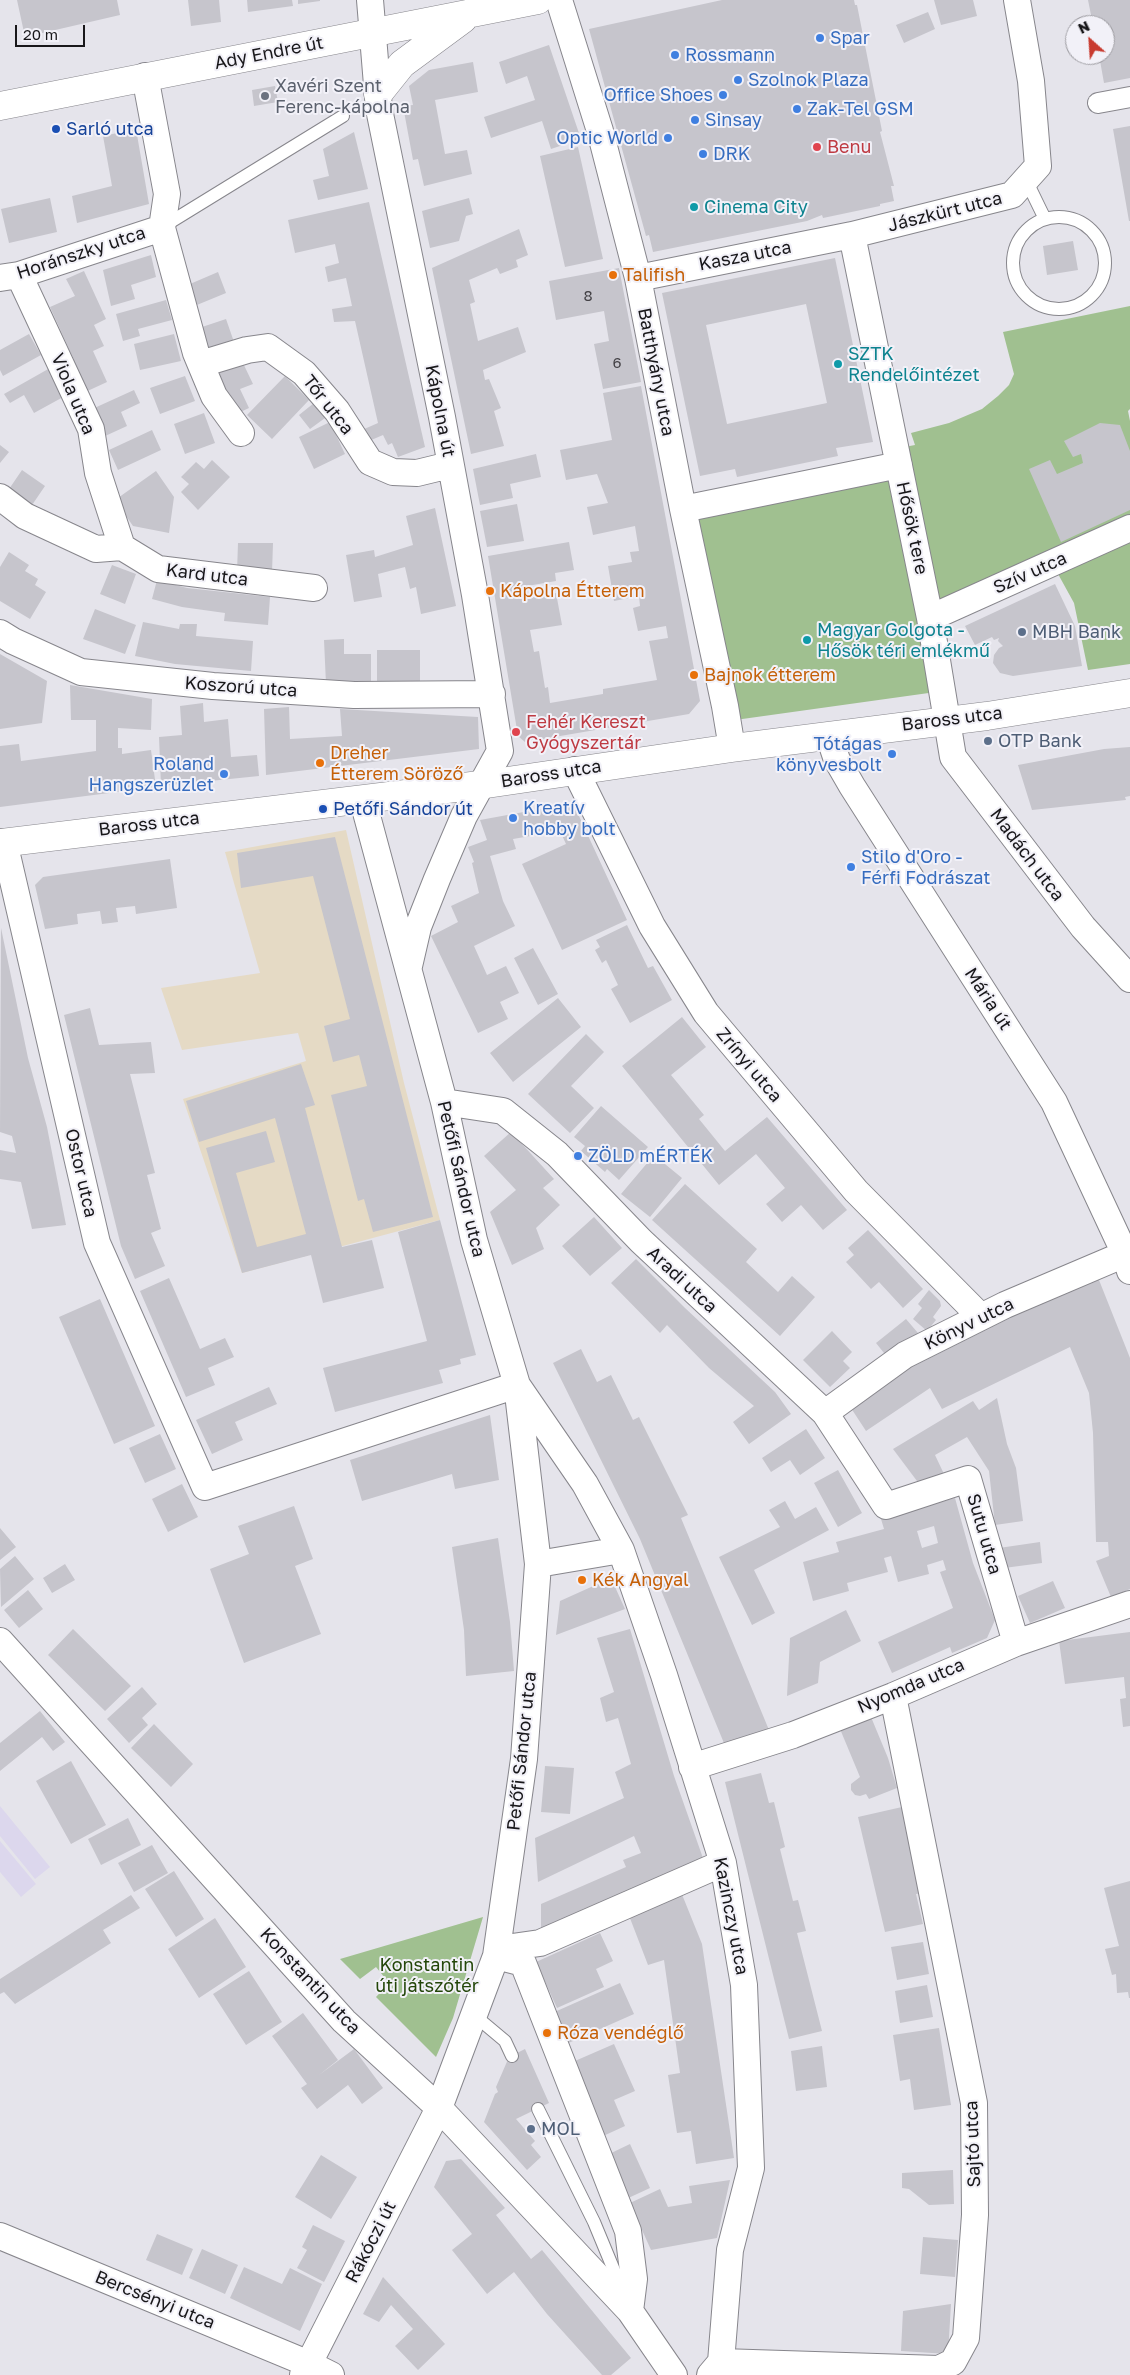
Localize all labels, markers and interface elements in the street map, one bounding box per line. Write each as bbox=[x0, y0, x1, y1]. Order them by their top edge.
scale bar bbox=[18, 15, 88, 47]
north arrow bbox=[1065, 15, 1115, 65]
text: N bbox=[1075, 17, 1092, 37]
text: 20 m bbox=[23, 25, 58, 43]
place label: Spar bbox=[830, 27, 870, 49]
street label: Ady Endre út bbox=[213, 32, 325, 74]
marker: Spar bbox=[814, 32, 826, 44]
place label: Rossmann bbox=[685, 44, 775, 66]
marker: Rossmann bbox=[669, 49, 681, 61]
place label: Szolnok Plaza bbox=[748, 69, 869, 91]
marker: Szolnok Plaza bbox=[732, 74, 744, 86]
place label: Xavéri Szent Ferenc-kápolna bbox=[275, 75, 410, 118]
place label: Office Shoes bbox=[603, 84, 713, 106]
marker: Office Shoes bbox=[717, 89, 729, 101]
marker: Xavéri Szent Ferenc-kápolna bbox=[259, 90, 271, 102]
place label: Zak-Tel GSM bbox=[807, 98, 914, 120]
marker: Zak-Tel GSM bbox=[791, 103, 803, 115]
place label: Sinsay bbox=[705, 109, 762, 131]
marker: Sinsay bbox=[689, 114, 701, 126]
place label: Sarló utca bbox=[66, 118, 154, 140]
marker: Sarló utca bbox=[50, 123, 62, 135]
place label: Optic World bbox=[556, 127, 658, 149]
marker: Optic World bbox=[662, 132, 674, 144]
place label: Benu bbox=[827, 136, 871, 158]
marker: Benu bbox=[811, 141, 823, 153]
place label: DRK bbox=[713, 143, 750, 165]
marker: DRK bbox=[697, 148, 709, 160]
street label: Jászkürt utca bbox=[886, 187, 1004, 237]
place label: Cinema City bbox=[704, 196, 808, 218]
marker: Cinema City bbox=[688, 201, 700, 213]
street label: Horánszky utca bbox=[14, 222, 148, 284]
street label: Kasza utca bbox=[697, 236, 793, 276]
place label: Talifish bbox=[623, 264, 685, 286]
marker: Talifish bbox=[607, 269, 619, 281]
house number: 8 bbox=[583, 287, 593, 305]
street label: Batthyány utca bbox=[633, 306, 679, 438]
place label: SZTK Rendelőintézet bbox=[848, 343, 980, 386]
street label: Viola utca bbox=[46, 350, 100, 438]
house number: 6 bbox=[612, 354, 622, 372]
marker: SZTK Rendelőintézet bbox=[832, 358, 844, 370]
street label: Kápolna út bbox=[420, 363, 460, 459]
street label: Tőr utca bbox=[298, 371, 358, 439]
street label: Hősök tere bbox=[892, 480, 932, 576]
street label: Szív utca bbox=[990, 547, 1070, 599]
street label: Kard utca bbox=[165, 559, 249, 591]
place label: Kápolna Étterem bbox=[500, 580, 645, 602]
marker: Kápolna Étterem bbox=[484, 585, 496, 597]
place label: Magyar Golgota - Hősök téri emlékmű bbox=[817, 619, 990, 662]
place label: MBH Bank bbox=[1032, 621, 1121, 643]
marker: MBH Bank bbox=[1016, 626, 1028, 638]
marker: Magyar Golgota - Hősök téri emlékmű bbox=[801, 634, 813, 646]
place label: Bajnok étterem bbox=[704, 664, 836, 686]
marker: Bajnok étterem bbox=[688, 669, 700, 681]
street label: Koszorú utca bbox=[184, 672, 298, 702]
street label: Baross utca bbox=[900, 702, 1004, 736]
place label: Fehér Kereszt Gyógyszertár bbox=[526, 711, 646, 754]
marker: Fehér Kereszt Gyógyszertár bbox=[510, 726, 522, 738]
place label: OTP Bank bbox=[998, 730, 1082, 752]
place label: Tótágas könyvesbolt bbox=[776, 733, 882, 776]
marker: OTP Bank bbox=[982, 735, 994, 747]
place label: Dreher Étterem Söröző bbox=[330, 742, 463, 784]
marker: Tótágas könyvesbolt bbox=[886, 748, 898, 760]
place label: Roland Hangszerüzlet bbox=[89, 753, 214, 796]
street label: Baross utca bbox=[499, 755, 603, 793]
marker: Dreher Étterem Söröző bbox=[314, 757, 326, 769]
marker: Roland Hangszerüzlet bbox=[218, 768, 230, 780]
place label: Kreatív hobby bolt bbox=[523, 797, 616, 840]
place label: Petőfi Sándor út bbox=[333, 798, 473, 820]
marker: Petőfi Sándor út bbox=[317, 803, 329, 815]
street label: Madách utca bbox=[985, 804, 1069, 906]
street label: Baross utca bbox=[97, 807, 201, 841]
marker: Kreatív hobby bolt bbox=[507, 812, 519, 824]
place label: Stilo d'Oro - Férfi Fodrászat bbox=[861, 846, 991, 889]
marker: Stilo d'Oro - Férfi Fodrászat bbox=[845, 861, 857, 873]
street label: Mária út bbox=[960, 964, 1016, 1034]
street label: Zrínyi utca bbox=[712, 1023, 786, 1107]
street label: Petőfi Sándor utca bbox=[432, 1099, 490, 1259]
street label: Ostor utca bbox=[60, 1127, 102, 1219]
place label: ZÖLD mÉRTÉK bbox=[588, 1145, 713, 1167]
marker: ZÖLD mÉRTÉK bbox=[572, 1150, 584, 1162]
street label: Aradi utca bbox=[643, 1242, 721, 1318]
street label: Könyv utca bbox=[921, 1293, 1017, 1355]
street label: Sutu utca bbox=[962, 1491, 1006, 1577]
place label: Kék Angyal bbox=[592, 1569, 689, 1591]
marker: Kék Angyal bbox=[576, 1574, 588, 1586]
street label: Nyomda utca bbox=[854, 1654, 968, 1718]
street label: Petőfi Sándor utca bbox=[503, 1670, 541, 1832]
street label: Kazinczy utca bbox=[709, 1855, 753, 1977]
street label: Konstantin utca bbox=[255, 1923, 365, 2039]
park label: Konstantin úti játszótér bbox=[375, 1954, 479, 1996]
place label: Róza vendéglő bbox=[557, 2022, 684, 2044]
marker: Róza vendéglő bbox=[541, 2027, 553, 2039]
street label: Sajtó utca bbox=[961, 2100, 985, 2188]
place label: MOL bbox=[541, 2118, 580, 2140]
marker: MOL bbox=[525, 2123, 537, 2135]
street label: Rákóczi út bbox=[341, 2197, 401, 2287]
street label: Bercsényi utca bbox=[92, 2266, 218, 2334]

